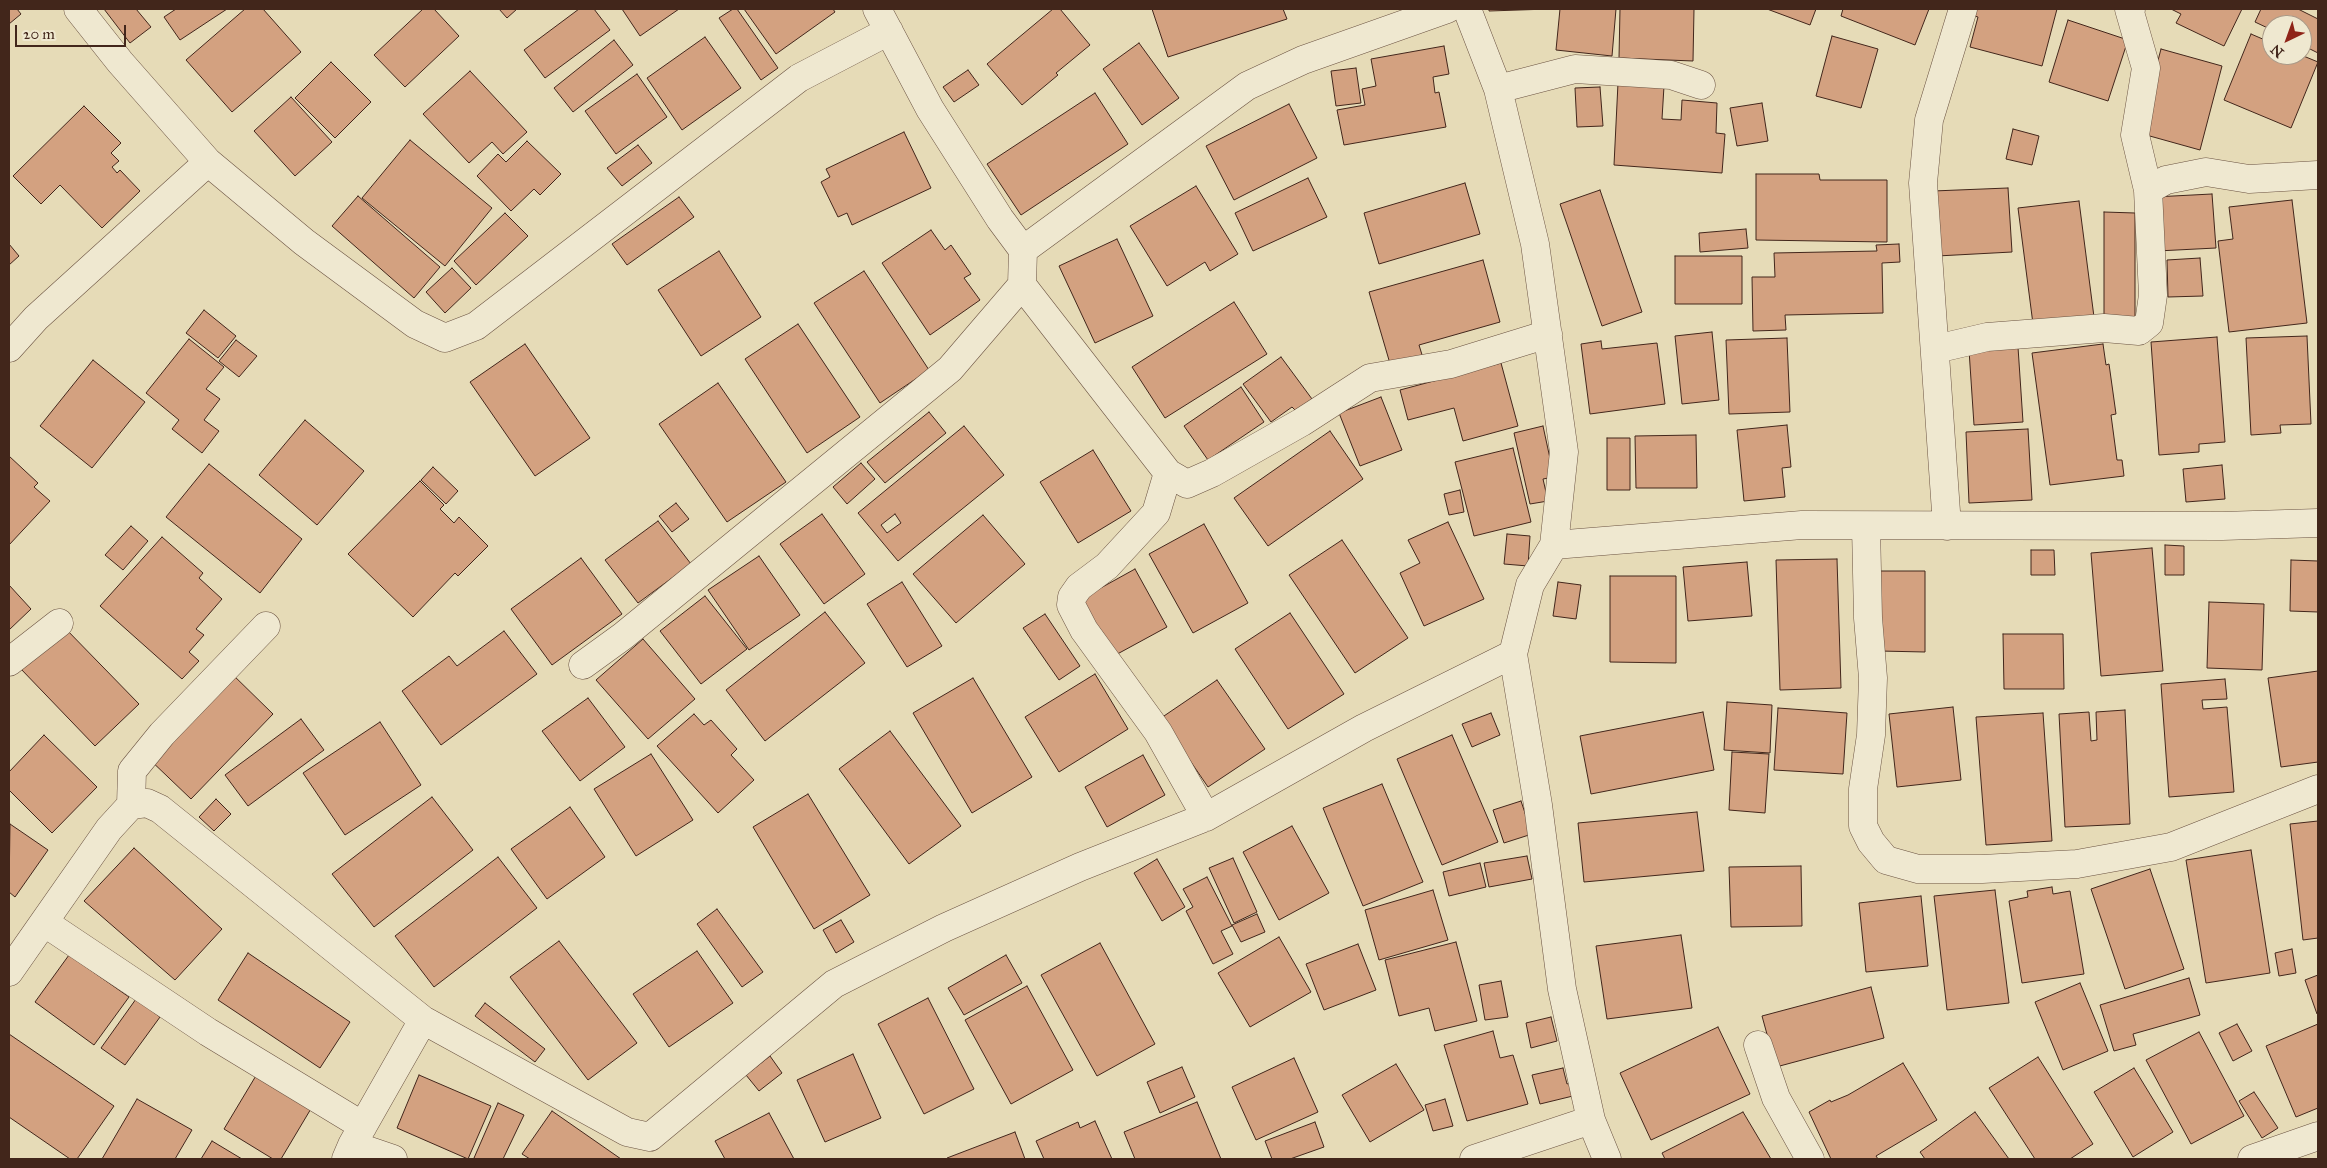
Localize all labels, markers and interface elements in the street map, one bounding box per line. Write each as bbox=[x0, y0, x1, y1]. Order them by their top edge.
scale bar bbox=[18, 15, 129, 47]
north arrow bbox=[2262, 15, 2312, 65]
text: 20 m bbox=[23, 25, 55, 43]
text: N bbox=[2267, 40, 2287, 61]

